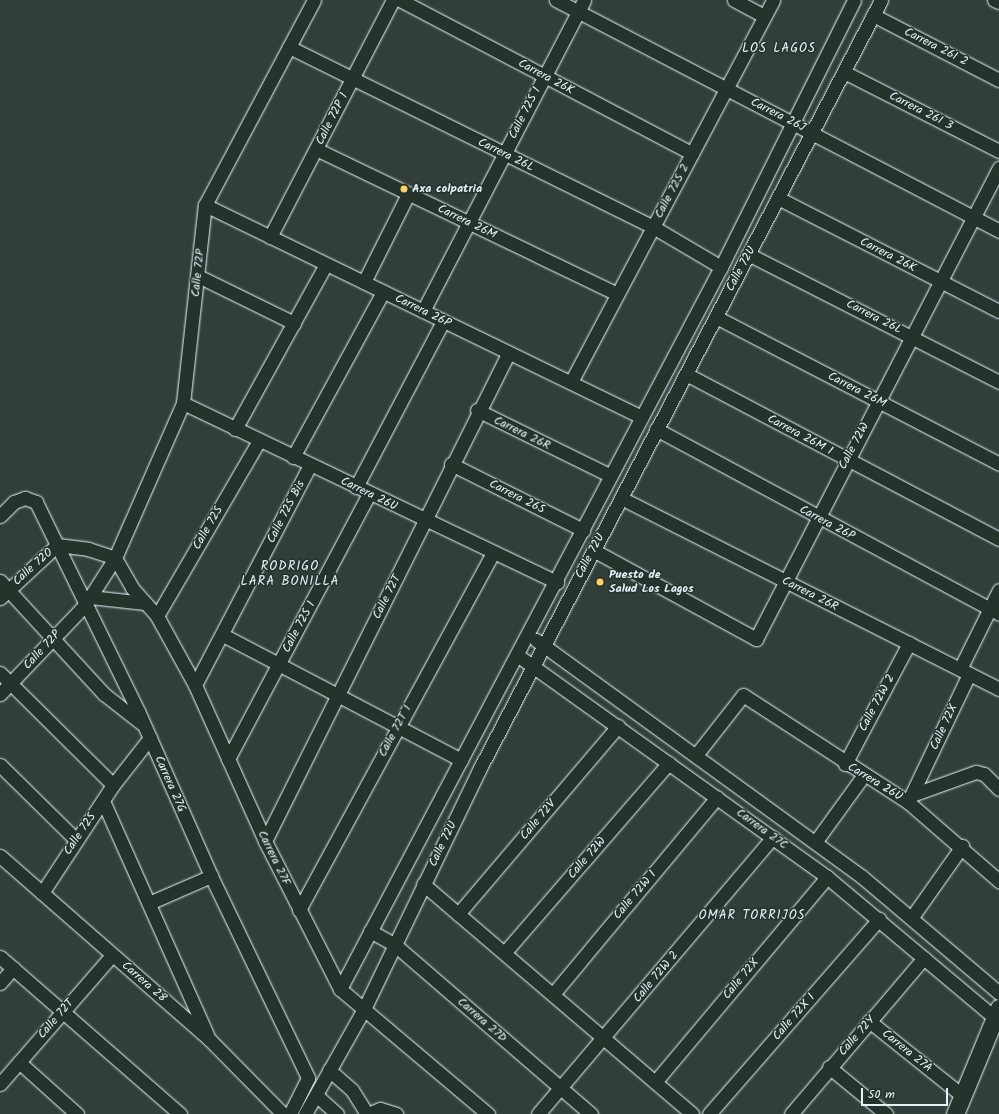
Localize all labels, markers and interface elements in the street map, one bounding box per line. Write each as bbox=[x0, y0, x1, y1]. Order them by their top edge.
street label: Carrera 26I 2 bbox=[902, 25, 970, 69]
district label: LOS LAGOS bbox=[742, 41, 816, 57]
street label: Carrera 26K bbox=[516, 56, 576, 98]
street label: Calle 72S 1 bbox=[506, 85, 544, 141]
street label: Carrera 26I 3 bbox=[887, 89, 955, 133]
street label: Calle 72P 1 bbox=[313, 91, 351, 147]
street label: Carrera 26J bbox=[748, 95, 808, 135]
street label: Carrera 26L bbox=[476, 135, 536, 175]
street label: Calle 72S 2 bbox=[652, 161, 692, 221]
place label: Axa colpatria bbox=[412, 182, 482, 196]
marker: Axa colpatria bbox=[399, 184, 409, 194]
street label: Carrera 26M bbox=[435, 202, 499, 242]
street label: Carrera 26K bbox=[857, 235, 919, 275]
street label: Calle 72U bbox=[723, 244, 759, 294]
street label: Calle 72P bbox=[188, 248, 208, 298]
street label: Carrera 26P bbox=[393, 291, 453, 331]
street label: Carrera 26L bbox=[844, 297, 904, 337]
street label: Carrera 26M bbox=[825, 369, 889, 411]
street label: Carrera 26M 1 bbox=[765, 412, 835, 458]
street label: Carrera 26R bbox=[491, 413, 553, 453]
street label: Calle 72W bbox=[836, 420, 872, 472]
street label: Carrera 26U bbox=[338, 474, 400, 514]
street label: Carrera 26S bbox=[487, 477, 547, 517]
street label: Calle 72S Bis bbox=[264, 478, 308, 546]
street label: Carrera 26P bbox=[797, 502, 857, 544]
street label: Calle 72S bbox=[190, 504, 226, 552]
street label: Calle 72U bbox=[572, 531, 608, 581]
street label: Calle 72O bbox=[10, 545, 56, 589]
district label: RODRIGO LARA BONILLA bbox=[241, 560, 339, 591]
place label: Puesto de Salud Los Lagos bbox=[609, 568, 694, 596]
street label: Calle 72T bbox=[370, 572, 404, 622]
street label: Carrera 26R bbox=[779, 574, 841, 614]
marker: Puesto de Salud Los Lagos bbox=[594, 576, 606, 588]
street label: Calle 72S 1 bbox=[279, 599, 319, 655]
street label: Calle 72P bbox=[20, 628, 64, 672]
street label: Calle 72W 2 bbox=[856, 672, 898, 734]
street label: Calle 72X bbox=[927, 702, 961, 752]
street label: Calle 72T 1 bbox=[375, 703, 415, 759]
street label: Carrera 27G bbox=[151, 753, 189, 815]
street label: Carrera 26U bbox=[845, 760, 905, 804]
street label: Calle 72V bbox=[517, 797, 559, 843]
street label: Carrera 27C bbox=[733, 805, 791, 853]
street label: Calle 72S bbox=[61, 810, 99, 858]
street label: Calle 72U bbox=[426, 819, 460, 869]
street label: Carrera 27F bbox=[255, 828, 293, 888]
street label: Calle 72W bbox=[565, 834, 609, 882]
street label: Calle 72W 1 bbox=[610, 868, 660, 922]
district label: OMAR TORRIJOS bbox=[698, 908, 806, 924]
street label: Calle 72W 2 bbox=[630, 948, 682, 1006]
street label: Calle 72X bbox=[720, 956, 762, 1002]
street label: Carrera 28 bbox=[119, 959, 169, 1005]
street label: Calle 72X 1 bbox=[770, 991, 818, 1043]
street label: Carrera 27D bbox=[454, 995, 510, 1045]
street label: Calle 72T bbox=[35, 996, 77, 1042]
street label: Calle 72Y bbox=[836, 1013, 878, 1059]
street label: Carrera 27A bbox=[879, 1026, 935, 1076]
scale bar bbox=[863, 1080, 950, 1106]
text: 50 m bbox=[868, 1085, 895, 1104]

